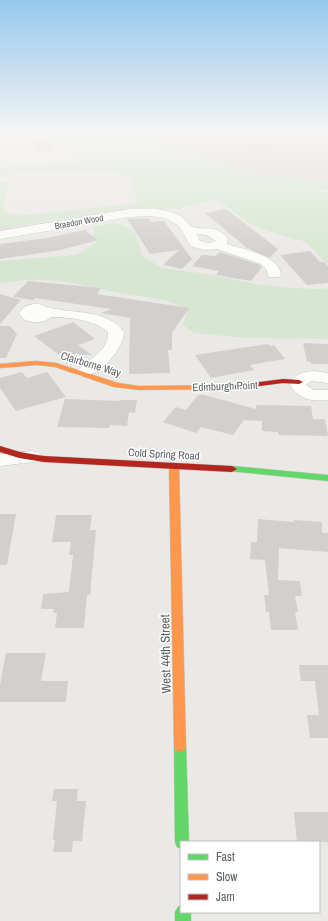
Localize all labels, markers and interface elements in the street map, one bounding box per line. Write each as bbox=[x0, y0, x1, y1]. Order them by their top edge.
street label: Braedon Wood bbox=[54, 212, 104, 232]
street label: Clairborne Way bbox=[59, 348, 123, 380]
street label: Edinburgh Point bbox=[192, 378, 258, 394]
street label: Cold Spring Road bbox=[128, 445, 200, 463]
street label: West 44th Street bbox=[156, 614, 175, 694]
legend bbox=[180, 841, 320, 913]
text: Fast bbox=[216, 849, 235, 865]
text: Slow bbox=[216, 869, 238, 885]
text: Jam bbox=[216, 889, 235, 905]

